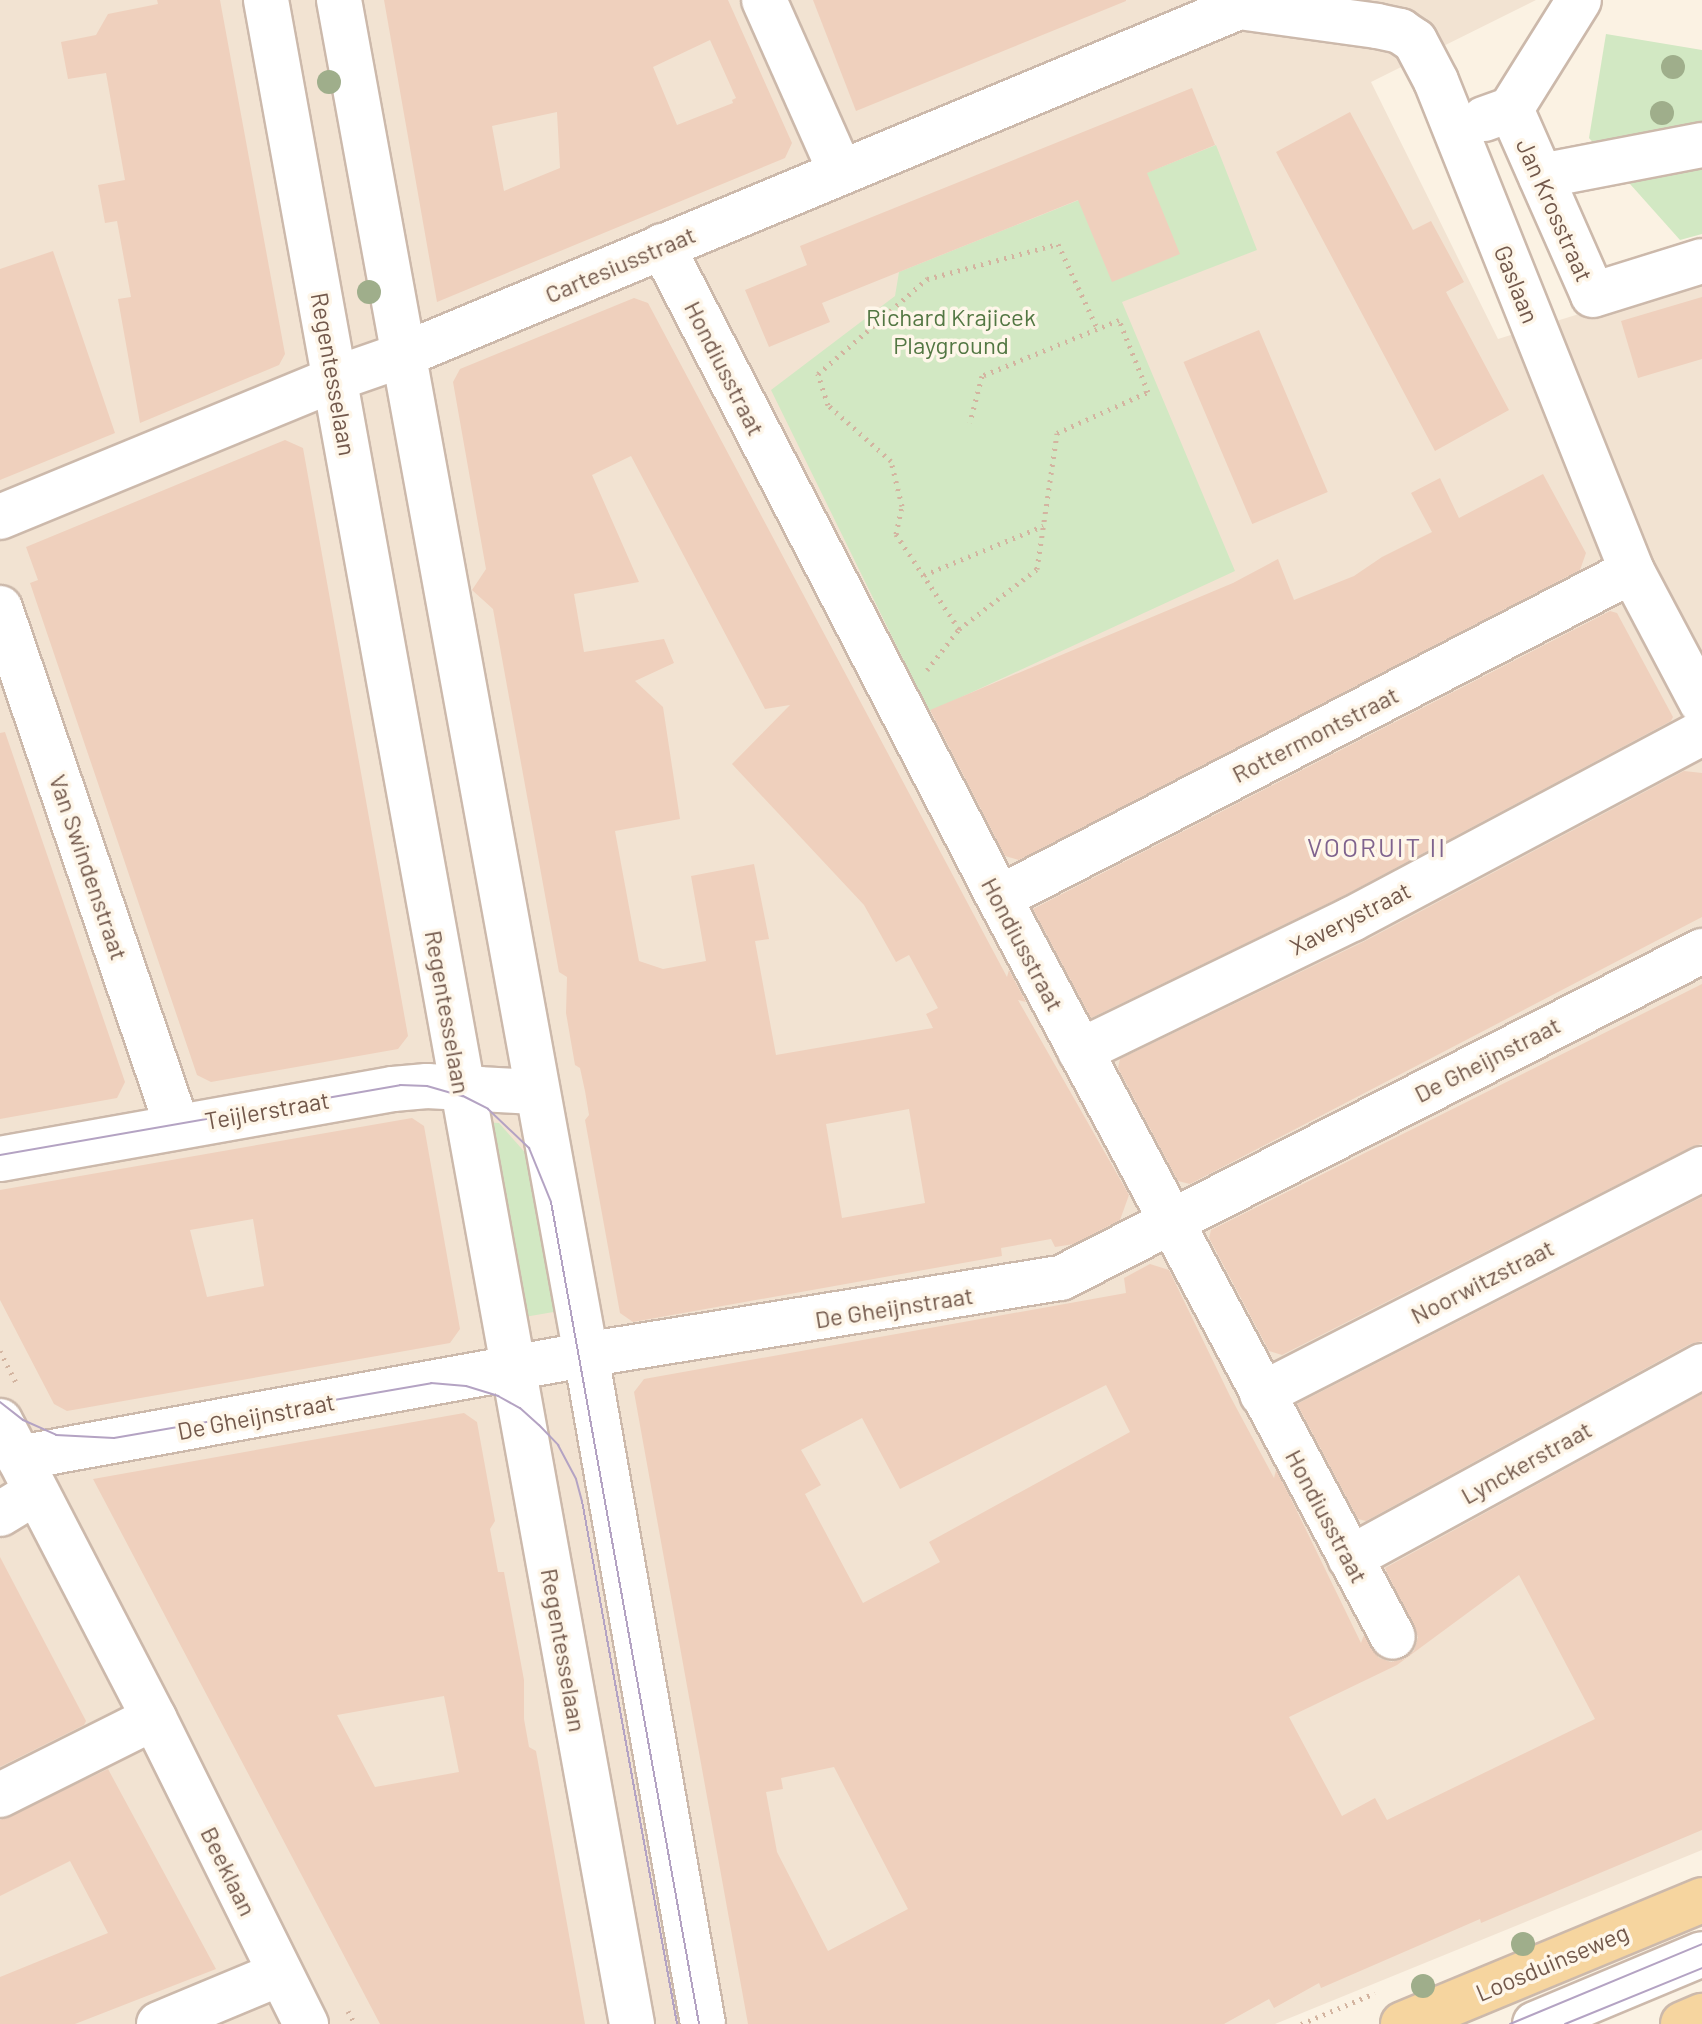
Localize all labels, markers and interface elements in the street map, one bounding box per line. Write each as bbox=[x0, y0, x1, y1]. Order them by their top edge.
street label: Jan Krosstraat bbox=[1511, 134, 1599, 286]
street label: Cartesiusstraat bbox=[540, 219, 700, 309]
street label: Gaslaan bbox=[1488, 241, 1546, 327]
street label: Regentesselaan bbox=[305, 290, 363, 458]
street label: Hondiusstraat bbox=[679, 296, 771, 440]
park label: Richard Krajicek Playground bbox=[866, 303, 1036, 359]
street label: Rottermontstraat bbox=[1227, 680, 1403, 788]
street label: Van Swindenstraat bbox=[44, 771, 134, 963]
district label: VOORUIT II bbox=[1307, 831, 1447, 863]
street label: Hondiusstraat bbox=[976, 872, 1070, 1016]
street label: Xaverystraat bbox=[1285, 875, 1415, 961]
street label: Regentesselaan bbox=[419, 928, 477, 1096]
street label: De Gheijnstraat bbox=[1409, 1010, 1565, 1108]
street label: Teijlerstraat bbox=[203, 1085, 331, 1135]
street label: Noorwitzstraat bbox=[1406, 1233, 1558, 1329]
street label: De Gheijnstraat bbox=[813, 1280, 975, 1334]
street label: De Gheijnstraat bbox=[175, 1387, 337, 1445]
street label: Lynckerstraat bbox=[1456, 1414, 1596, 1510]
street label: Hondiusstraat bbox=[1280, 1444, 1374, 1588]
street label: Regentesselaan bbox=[535, 1566, 593, 1734]
street label: Beeklaan bbox=[195, 1822, 263, 1920]
street label: Loosduinseweg bbox=[1471, 1917, 1633, 2007]

